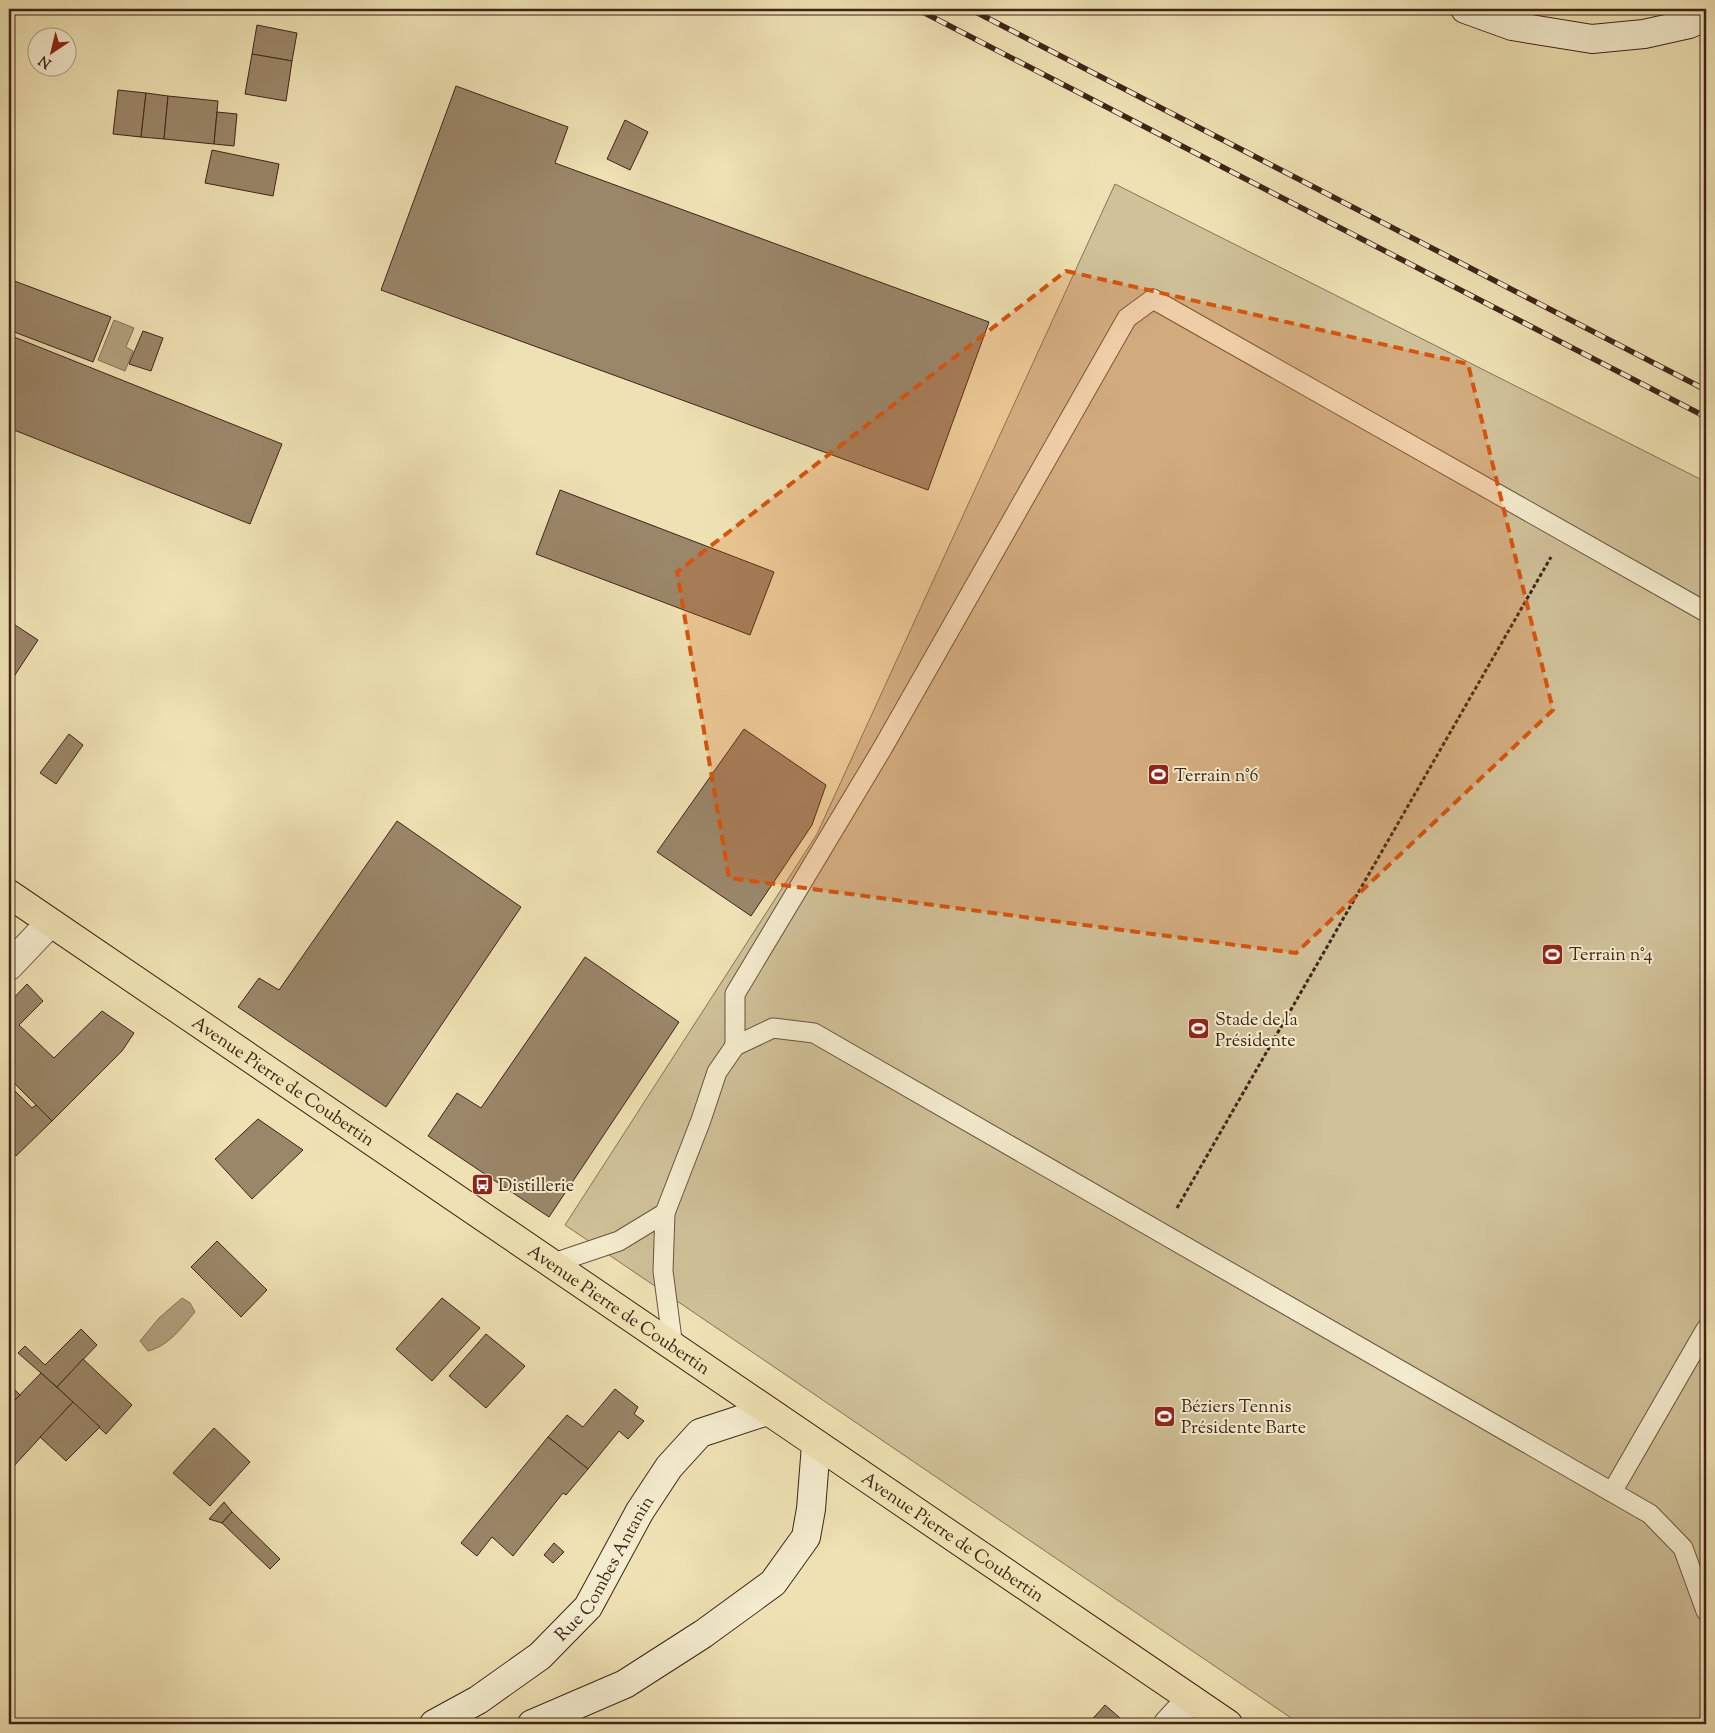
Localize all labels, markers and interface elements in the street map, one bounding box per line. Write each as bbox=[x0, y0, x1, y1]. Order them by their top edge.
north arrow bbox=[28, 28, 78, 78]
text: N bbox=[35, 50, 56, 72]
sports icon: Terrain n°6 bbox=[1146, 763, 1170, 787]
place label: Terrain n°6 bbox=[1174, 764, 1259, 790]
sports icon: Terrain n°4 bbox=[1541, 942, 1565, 966]
place label: Terrain n°4 bbox=[1569, 943, 1652, 969]
place label: Stade de la Présidente bbox=[1215, 1008, 1298, 1055]
street label: Avenue Pierre de Coubertin bbox=[186, 1011, 379, 1154]
sports icon: Stade de la Présidente bbox=[1187, 1017, 1211, 1041]
bus stop icon: Distillerie bbox=[470, 1173, 494, 1197]
place label: Distillerie bbox=[498, 1174, 574, 1200]
street label: Avenue Pierre de Coubertin bbox=[521, 1239, 715, 1383]
place label: Béziers Tennis Présidente Barte bbox=[1181, 1395, 1306, 1442]
sports icon: Béziers Tennis Présidente Barte bbox=[1153, 1404, 1177, 1428]
street label: Avenue Pierre de Coubertin bbox=[855, 1467, 1049, 1610]
street label: Rue Combes Antanin bbox=[550, 1491, 662, 1648]

